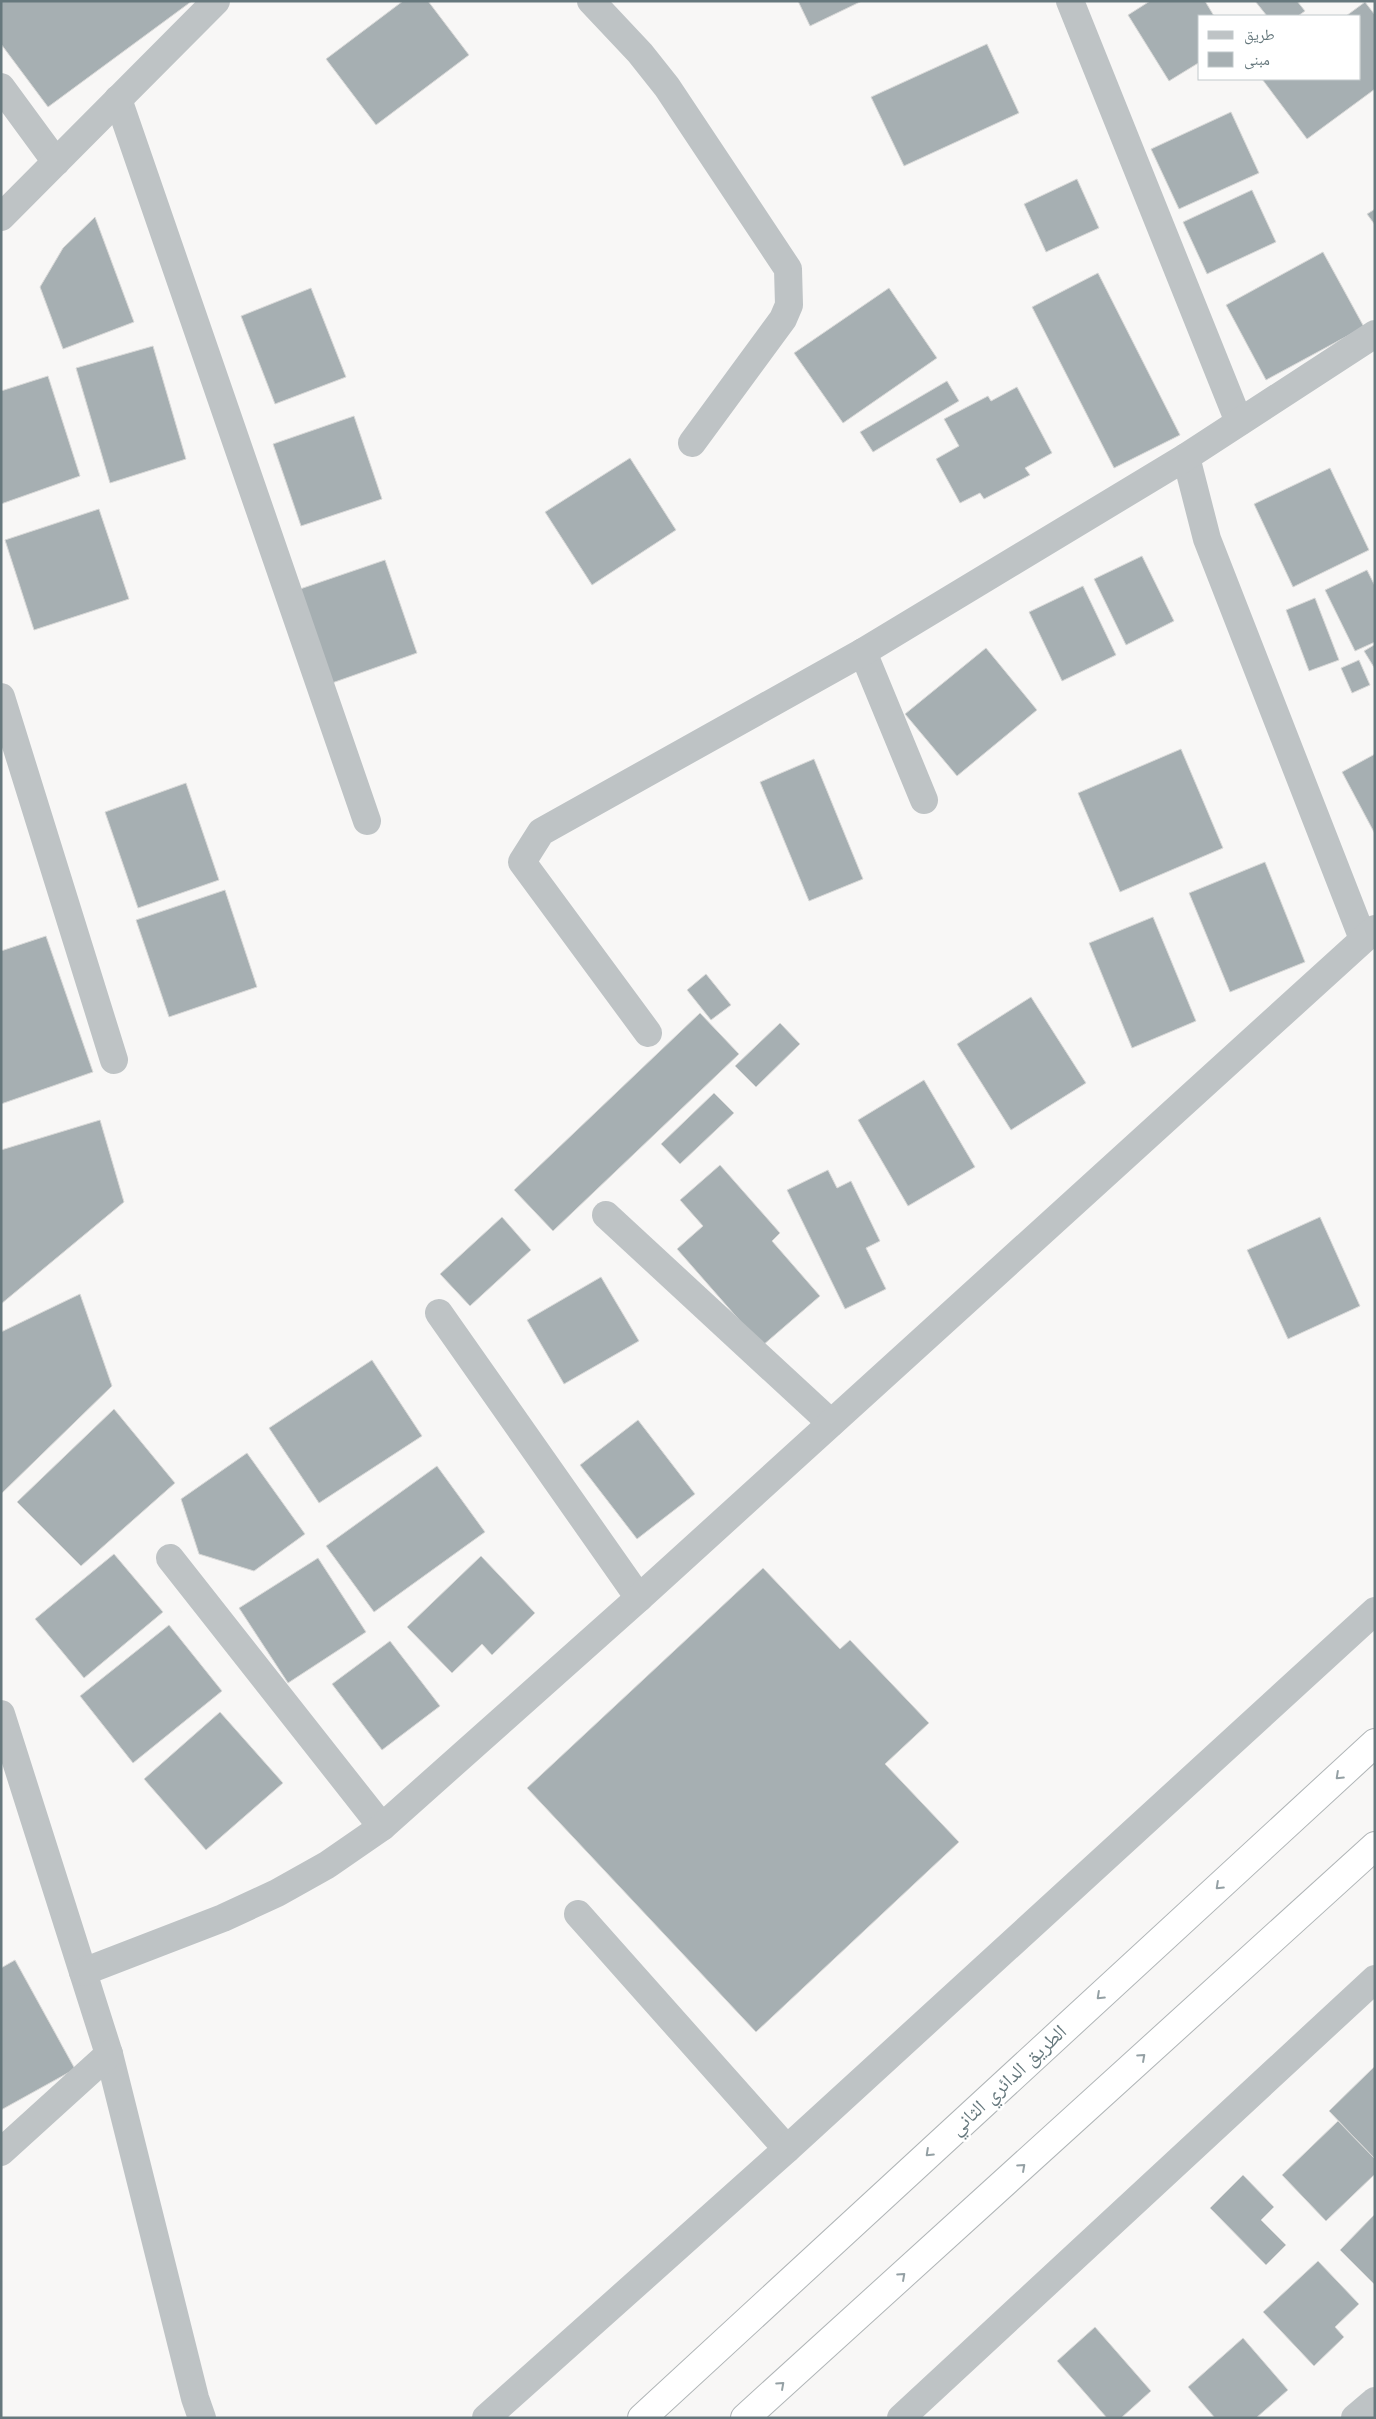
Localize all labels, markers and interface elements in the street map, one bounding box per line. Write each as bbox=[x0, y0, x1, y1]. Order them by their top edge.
legend bbox=[1198, 15, 1361, 80]
text: طريق bbox=[1244, 24, 1275, 46]
text: مبنى bbox=[1244, 49, 1270, 71]
one-way arrow bbox=[1335, 1770, 1344, 1779]
one-way arrow bbox=[1216, 1880, 1225, 1889]
one-way arrow bbox=[1096, 1990, 1105, 1999]
street label: الطريق الدائري الثاني bbox=[943, 2018, 1074, 2143]
one-way arrow bbox=[1137, 2054, 1146, 2063]
one-way arrow bbox=[925, 2147, 934, 2156]
one-way arrow bbox=[1016, 2163, 1025, 2172]
one-way arrow bbox=[896, 2273, 905, 2282]
one-way arrow bbox=[776, 2382, 785, 2391]

